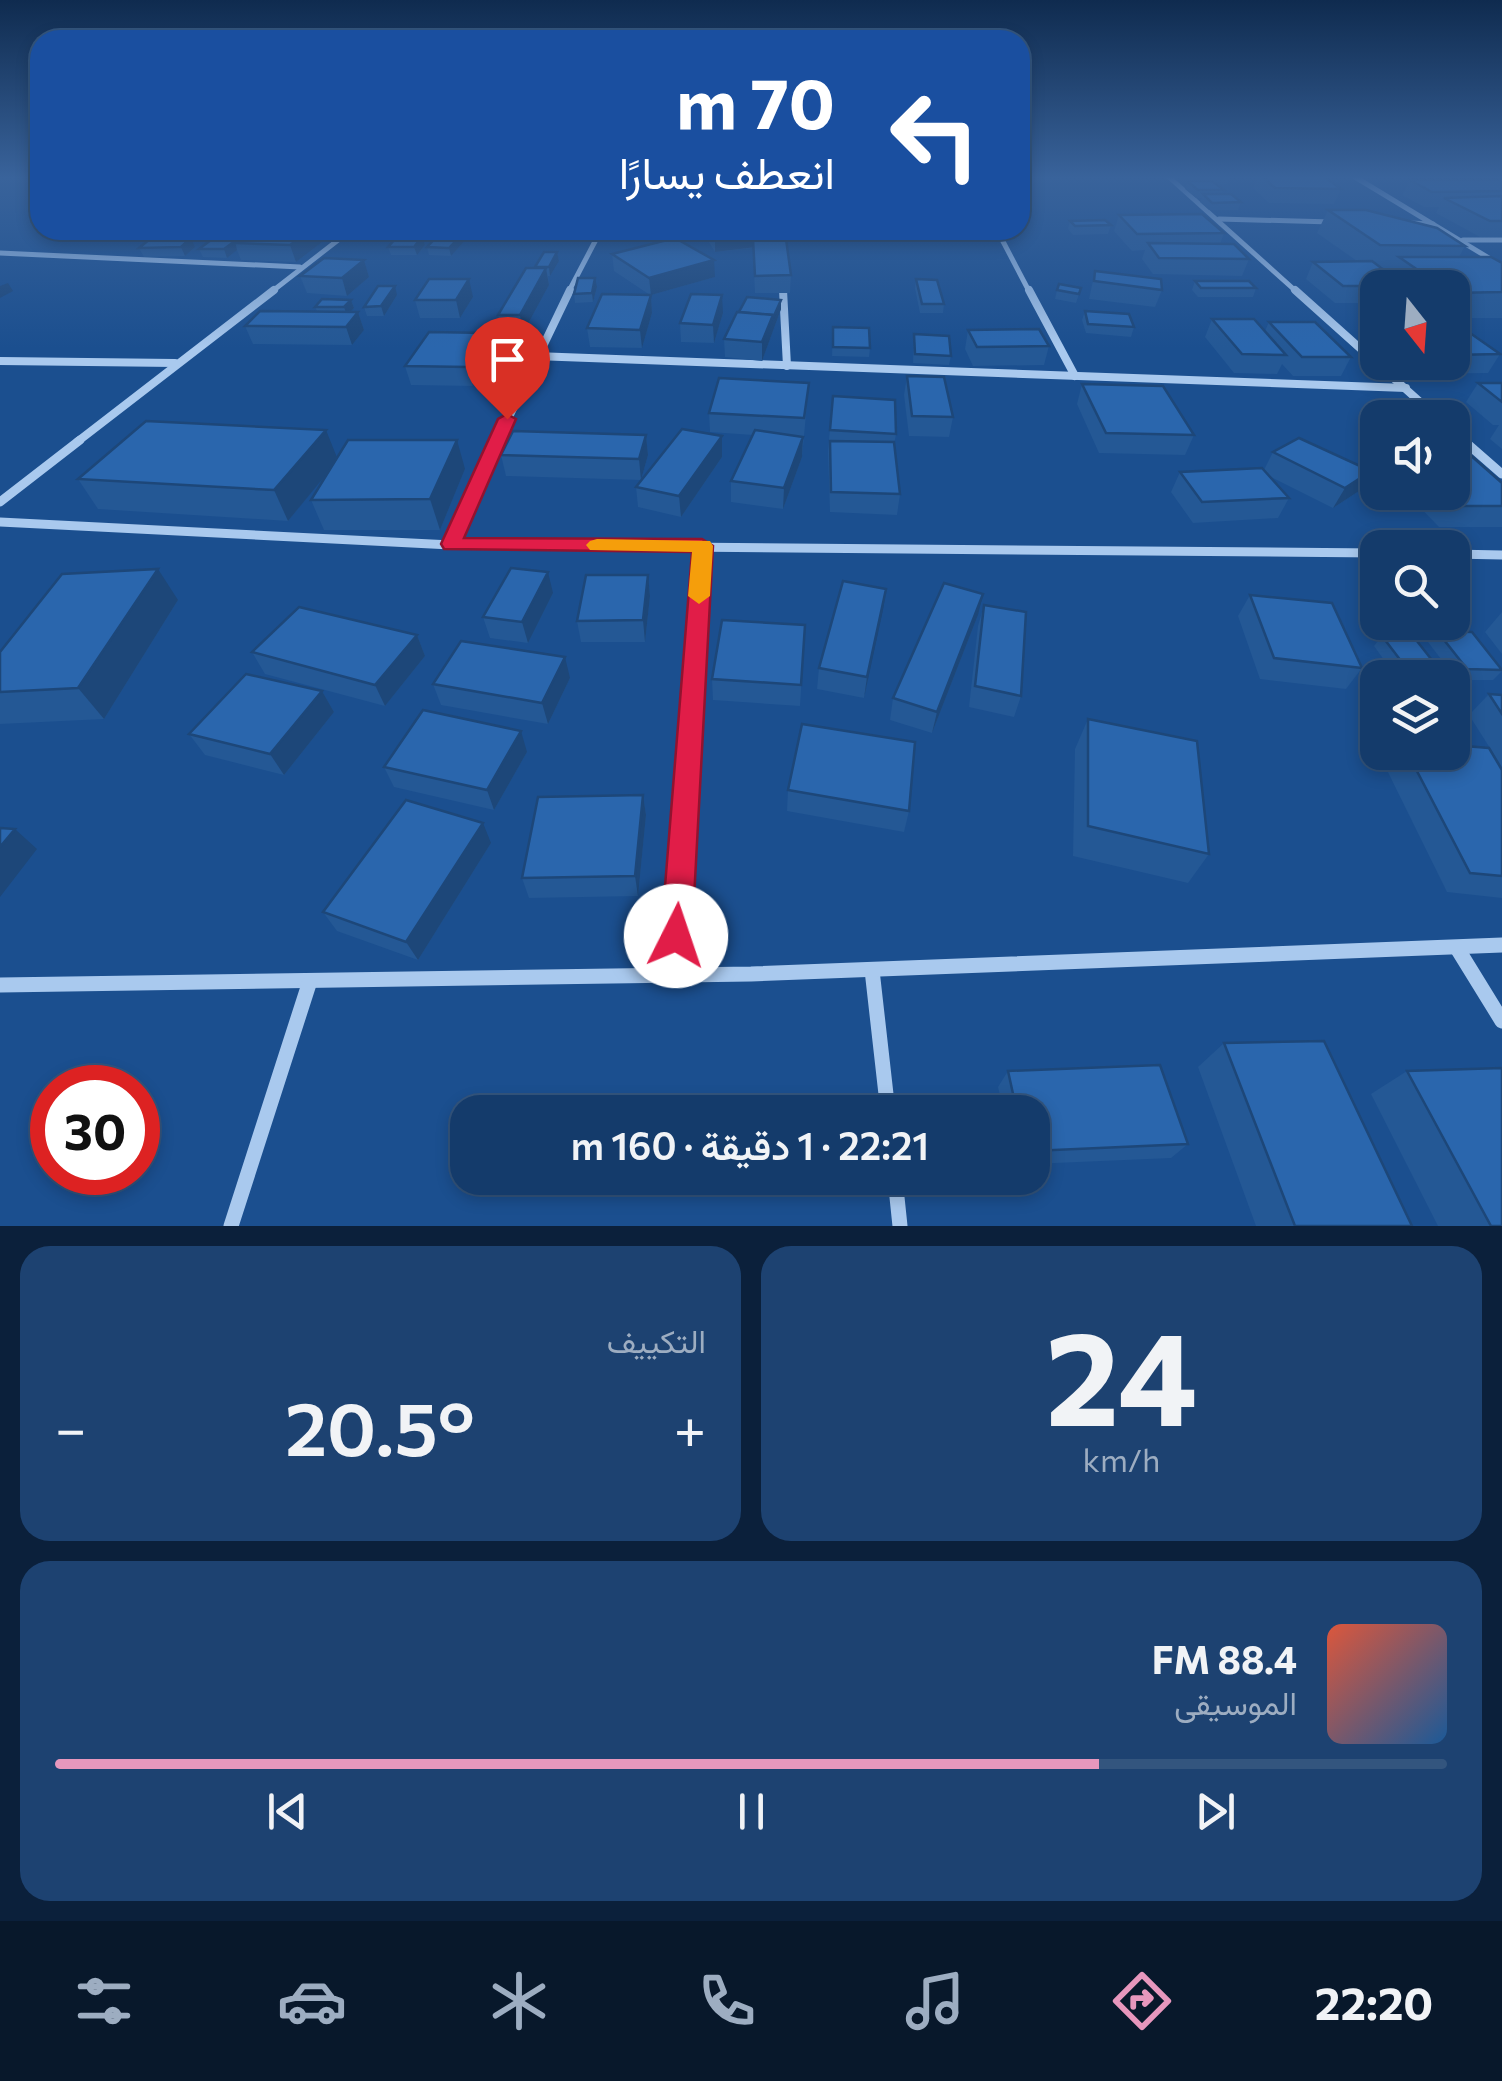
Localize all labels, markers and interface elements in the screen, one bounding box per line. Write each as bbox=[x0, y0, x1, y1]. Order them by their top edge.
text: 70 m bbox=[676, 58, 835, 143]
icon: left bbox=[870, 70, 1000, 200]
text: انعطف يسارًا bbox=[619, 143, 835, 198]
north arrow bbox=[1360, 270, 1470, 380]
map controls bbox=[1360, 270, 1470, 770]
pin bbox=[465, 317, 550, 420]
icon: arrive bbox=[480, 332, 535, 387]
button: sound bbox=[1360, 400, 1470, 510]
button: search bbox=[1360, 530, 1470, 640]
button: layers bbox=[1360, 660, 1470, 770]
position arrow bbox=[624, 884, 728, 988]
speed limit sign: 30 bbox=[30, 1065, 160, 1195]
text: 22:21 · 1 دقيقة · 160 m bbox=[571, 1121, 929, 1168]
text: 24 bbox=[1046, 1294, 1197, 1453]
text: التكييف bbox=[607, 1320, 706, 1360]
text: 20.5° bbox=[285, 1380, 475, 1471]
text: − bbox=[55, 1393, 86, 1460]
text: + bbox=[674, 1393, 706, 1460]
text: km/h bbox=[1083, 1439, 1160, 1479]
text: 88.4 FM bbox=[1152, 1635, 1297, 1682]
text: الموسيقى bbox=[1174, 1682, 1297, 1722]
icon: previous bbox=[260, 1784, 315, 1839]
icon: pause bbox=[724, 1784, 779, 1839]
icon: next bbox=[1188, 1784, 1243, 1839]
icon: filters bbox=[69, 1966, 139, 2036]
icon: car bbox=[277, 1966, 347, 2036]
icon: climate bbox=[484, 1966, 554, 2036]
icon: phone bbox=[692, 1966, 762, 2036]
icon: music bbox=[900, 1966, 970, 2036]
icon: directions bbox=[1107, 1966, 1177, 2036]
text: 22:20 bbox=[1315, 1974, 1433, 2029]

